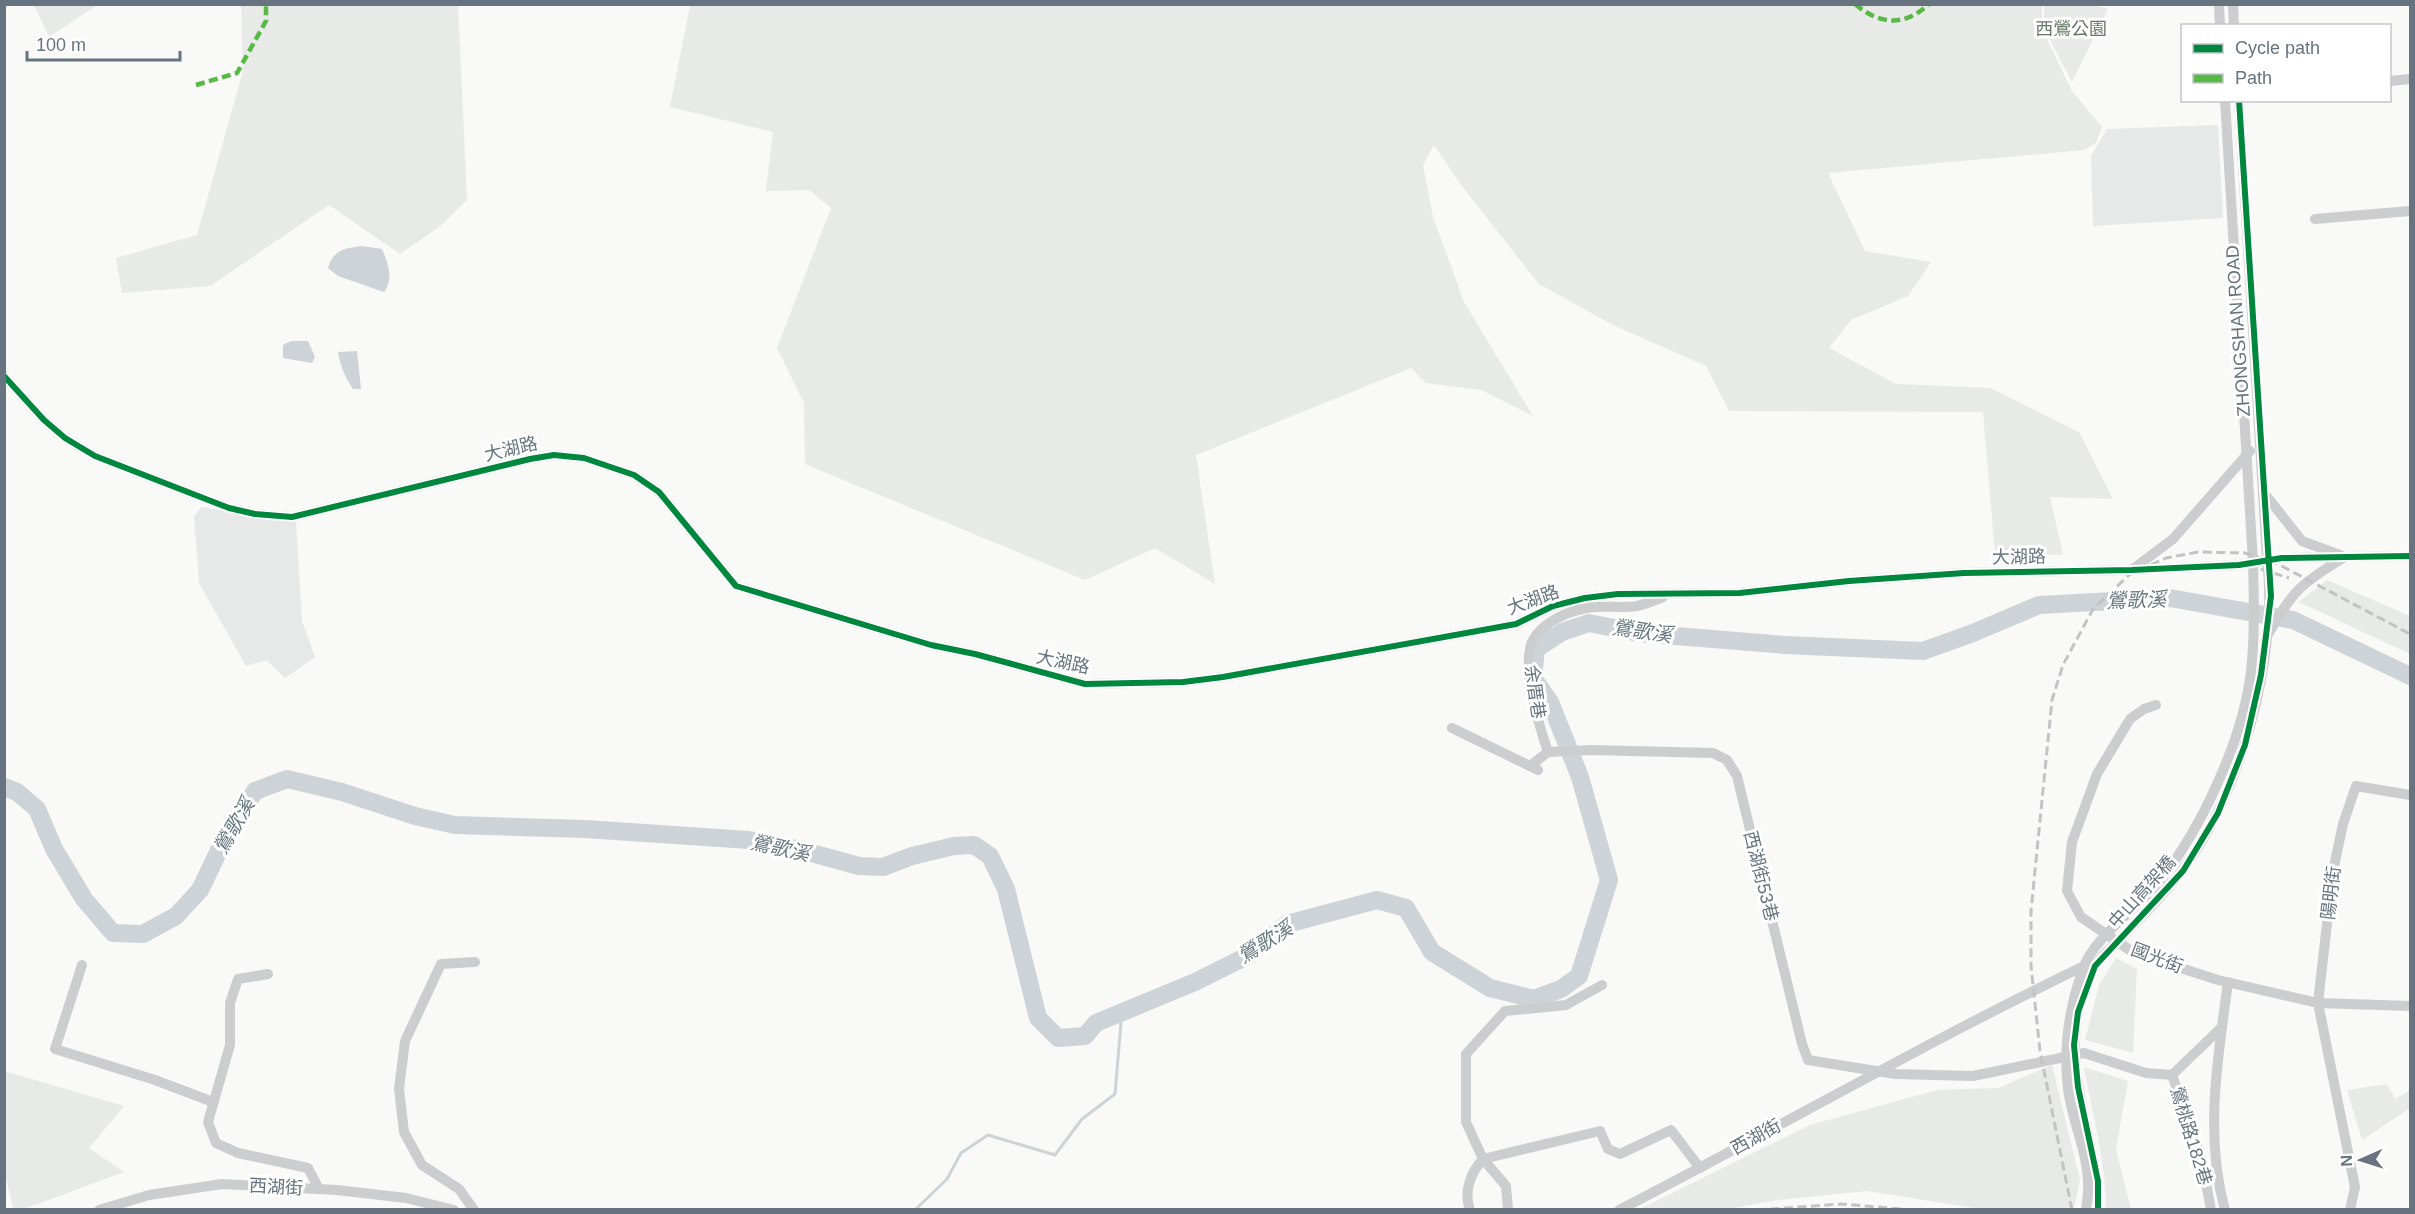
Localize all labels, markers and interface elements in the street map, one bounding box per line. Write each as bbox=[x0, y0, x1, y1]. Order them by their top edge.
park label: 西鶯公園 bbox=[2035, 19, 2107, 39]
scale bar bbox=[27, 24, 180, 62]
legend bbox=[2181, 24, 2391, 102]
text: 100 m bbox=[36, 35, 86, 55]
text: Cycle path bbox=[2235, 38, 2320, 58]
text: Path bbox=[2235, 68, 2272, 88]
street label: ZHONGSHAN ROAD bbox=[2222, 245, 2254, 417]
street label: 大湖路 bbox=[482, 433, 540, 465]
street label: 大湖路 bbox=[1992, 547, 2046, 567]
street label: 大湖路 bbox=[1504, 581, 1562, 619]
water label: 鶯歌溪 bbox=[2106, 588, 2169, 612]
water label: 鶯歌溪 bbox=[1611, 616, 1676, 646]
street label: 大湖路 bbox=[1035, 647, 1091, 677]
street label: 余厝巷 bbox=[1521, 664, 1549, 720]
water label: 鶯歌溪 bbox=[209, 792, 260, 857]
street label: 西湖街53巷 bbox=[1740, 829, 1782, 923]
water label: 鶯歌溪 bbox=[748, 831, 815, 866]
street label: 中山高架橋 bbox=[2104, 852, 2180, 932]
street label: 陽明街 bbox=[2318, 865, 2344, 921]
water label: 鶯歌溪 bbox=[1234, 915, 1299, 967]
street label: 國光街 bbox=[2128, 939, 2186, 977]
street label: 鶯桃路182巷 bbox=[2167, 1084, 2215, 1188]
street label: 西湖街 bbox=[1728, 1115, 1784, 1159]
north arrow bbox=[2331, 1130, 2391, 1190]
text: N bbox=[2338, 1155, 2355, 1167]
street label: 西湖街 bbox=[249, 1176, 303, 1198]

